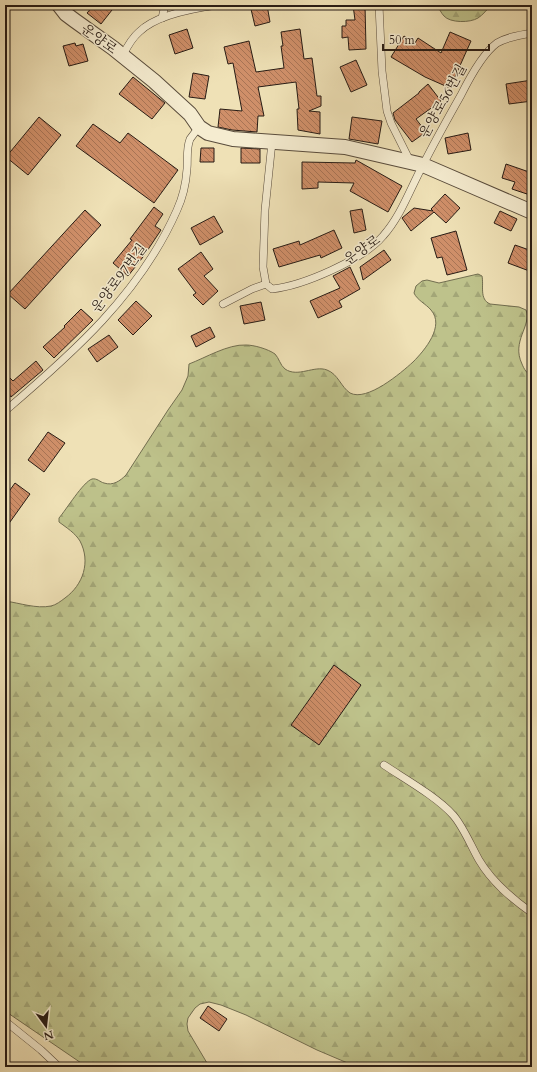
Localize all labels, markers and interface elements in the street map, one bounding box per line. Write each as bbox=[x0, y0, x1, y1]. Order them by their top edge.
street label: 운양로 bbox=[77, 19, 121, 59]
scale bar bbox=[383, 26, 489, 52]
text: 50 m bbox=[389, 32, 416, 48]
street label: 운양로56번길 bbox=[415, 61, 471, 141]
street label: 운양로 bbox=[340, 230, 384, 269]
street label: 운양로97번길 bbox=[87, 240, 151, 316]
north arrow bbox=[26, 1006, 66, 1046]
text: N bbox=[41, 1027, 55, 1044]

